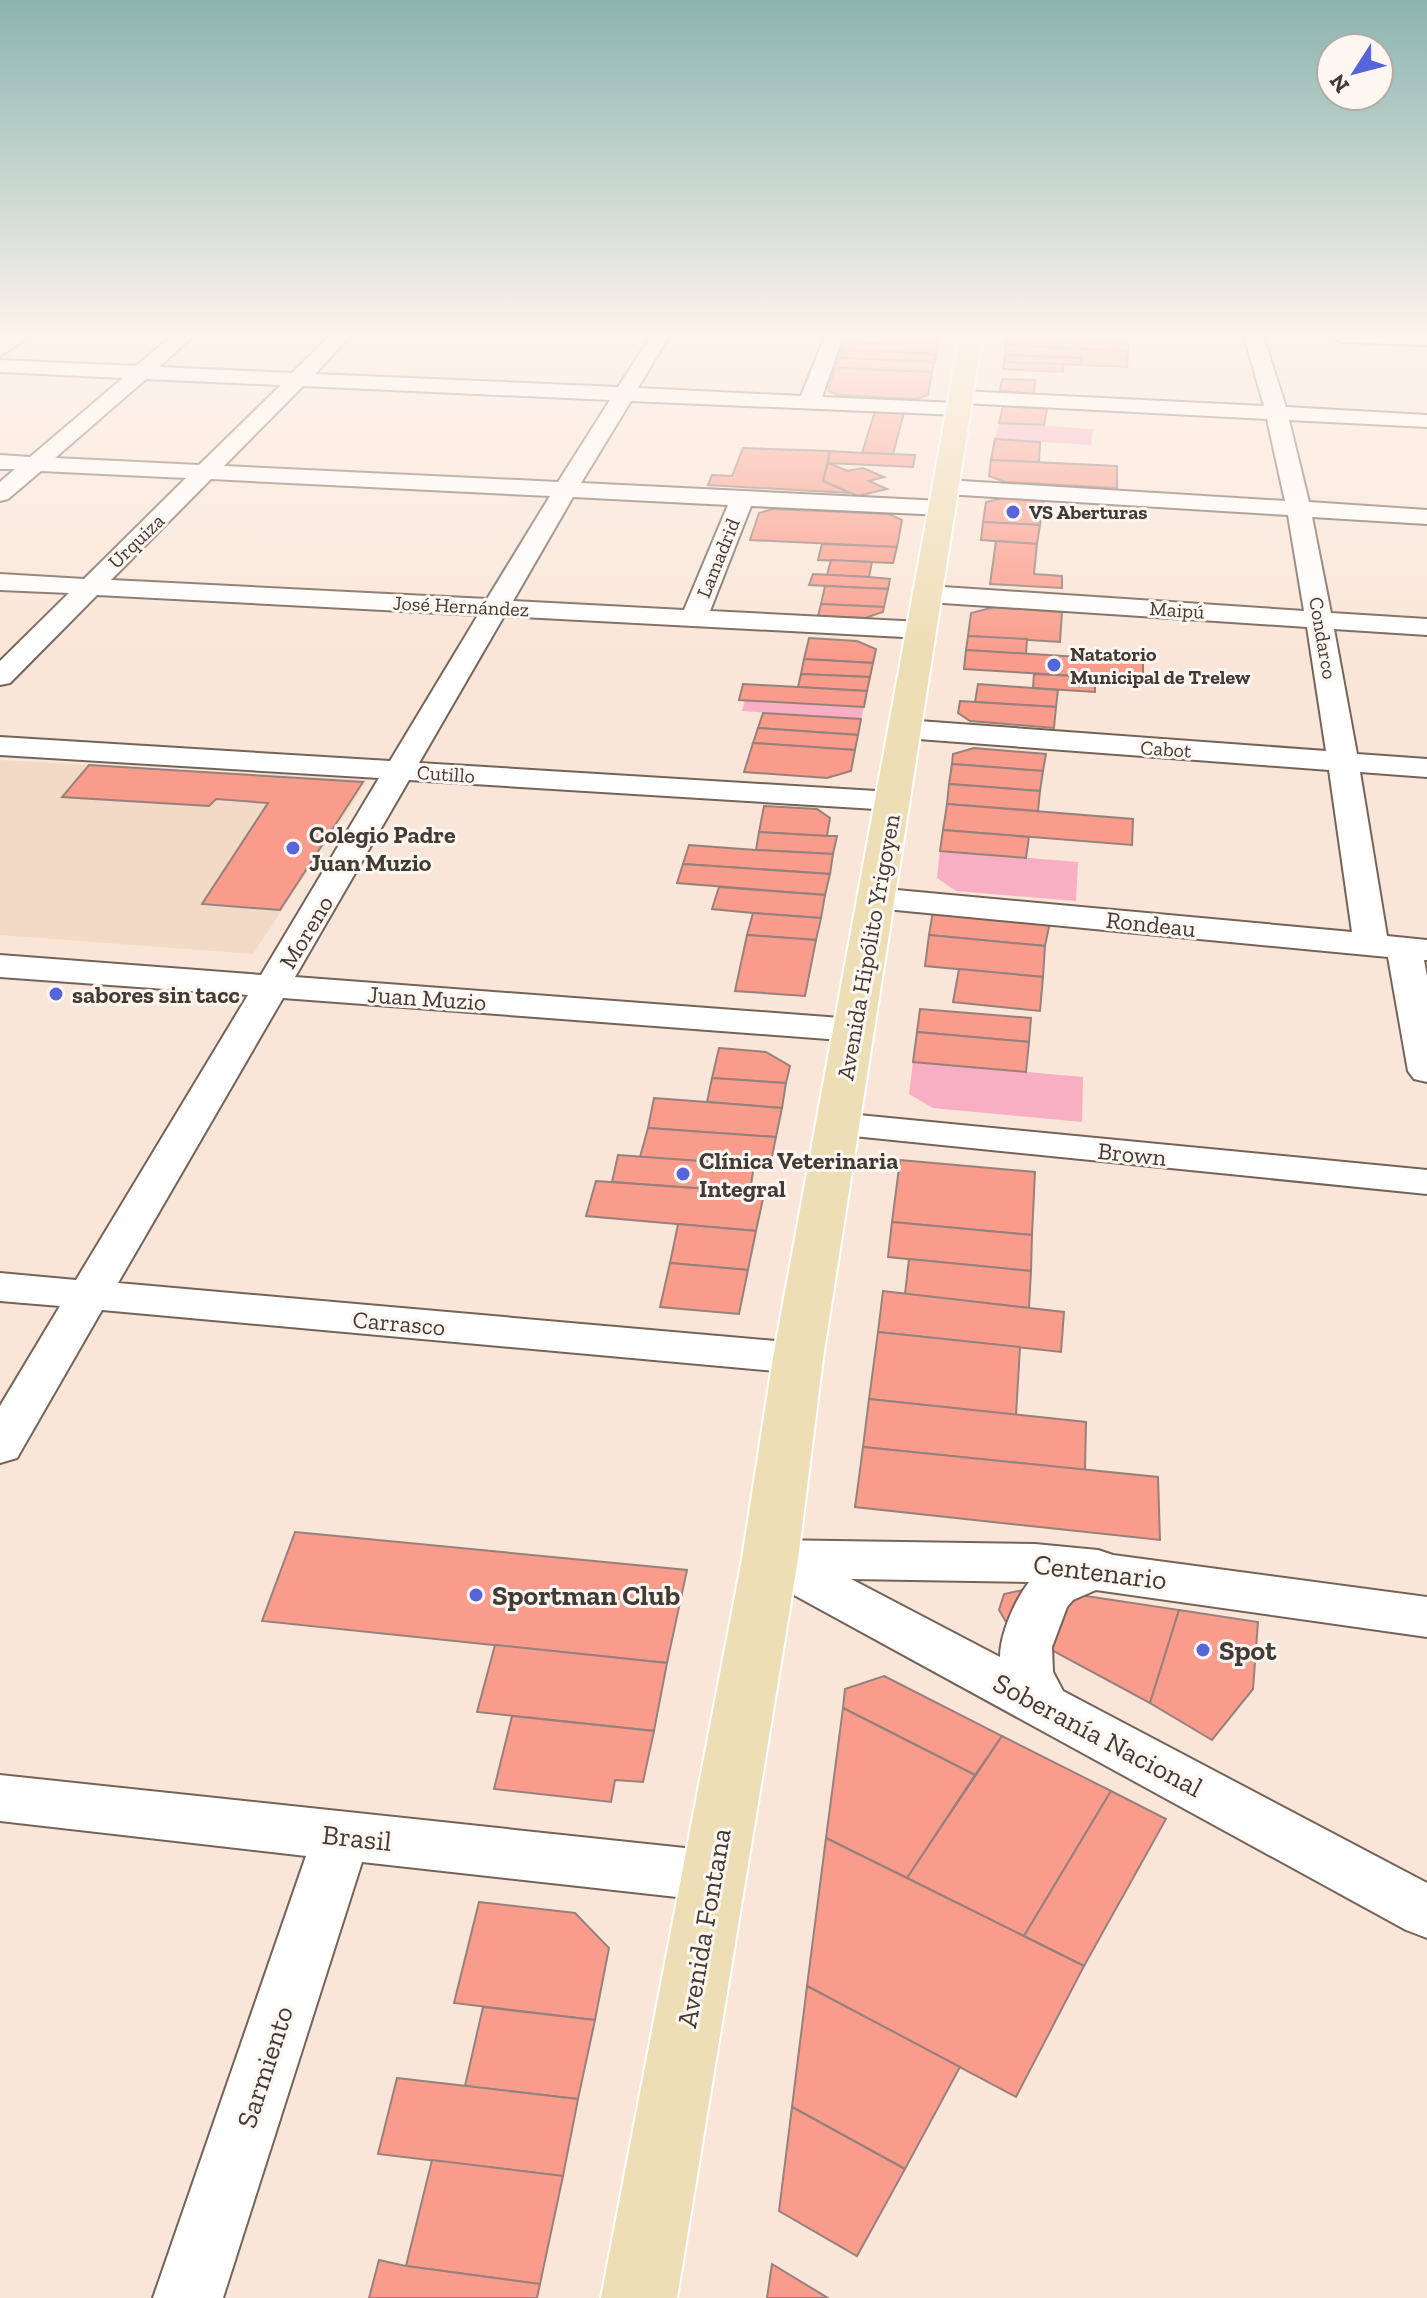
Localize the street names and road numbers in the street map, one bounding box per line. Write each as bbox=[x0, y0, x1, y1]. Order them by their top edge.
street label: Urquiza bbox=[103, 508, 169, 574]
street label: Lamadrid bbox=[691, 515, 745, 601]
street label: José Hernández bbox=[392, 590, 530, 622]
street label: Condarco bbox=[1304, 595, 1342, 681]
street label: Maipú bbox=[1149, 596, 1205, 624]
street label: Cabot bbox=[1140, 735, 1193, 763]
street label: Cutillo bbox=[416, 760, 476, 788]
street label: Avenida Hipólito Yrigoyen bbox=[830, 811, 906, 1082]
street label: Moreno bbox=[273, 890, 339, 974]
street label: Rondeau bbox=[1105, 905, 1198, 943]
street label: Juan Muzio bbox=[367, 979, 487, 1017]
street label: Brown bbox=[1096, 1136, 1168, 1172]
street label: Carrasco bbox=[352, 1305, 446, 1341]
street label: Centenario bbox=[1031, 1547, 1169, 1597]
street label: Soberanía Nacional bbox=[988, 1666, 1208, 1804]
street label: Brasil bbox=[321, 1818, 393, 1858]
street label: Avenida Fontana bbox=[670, 1825, 738, 2030]
street label: Sarmiento bbox=[230, 2002, 300, 2132]

